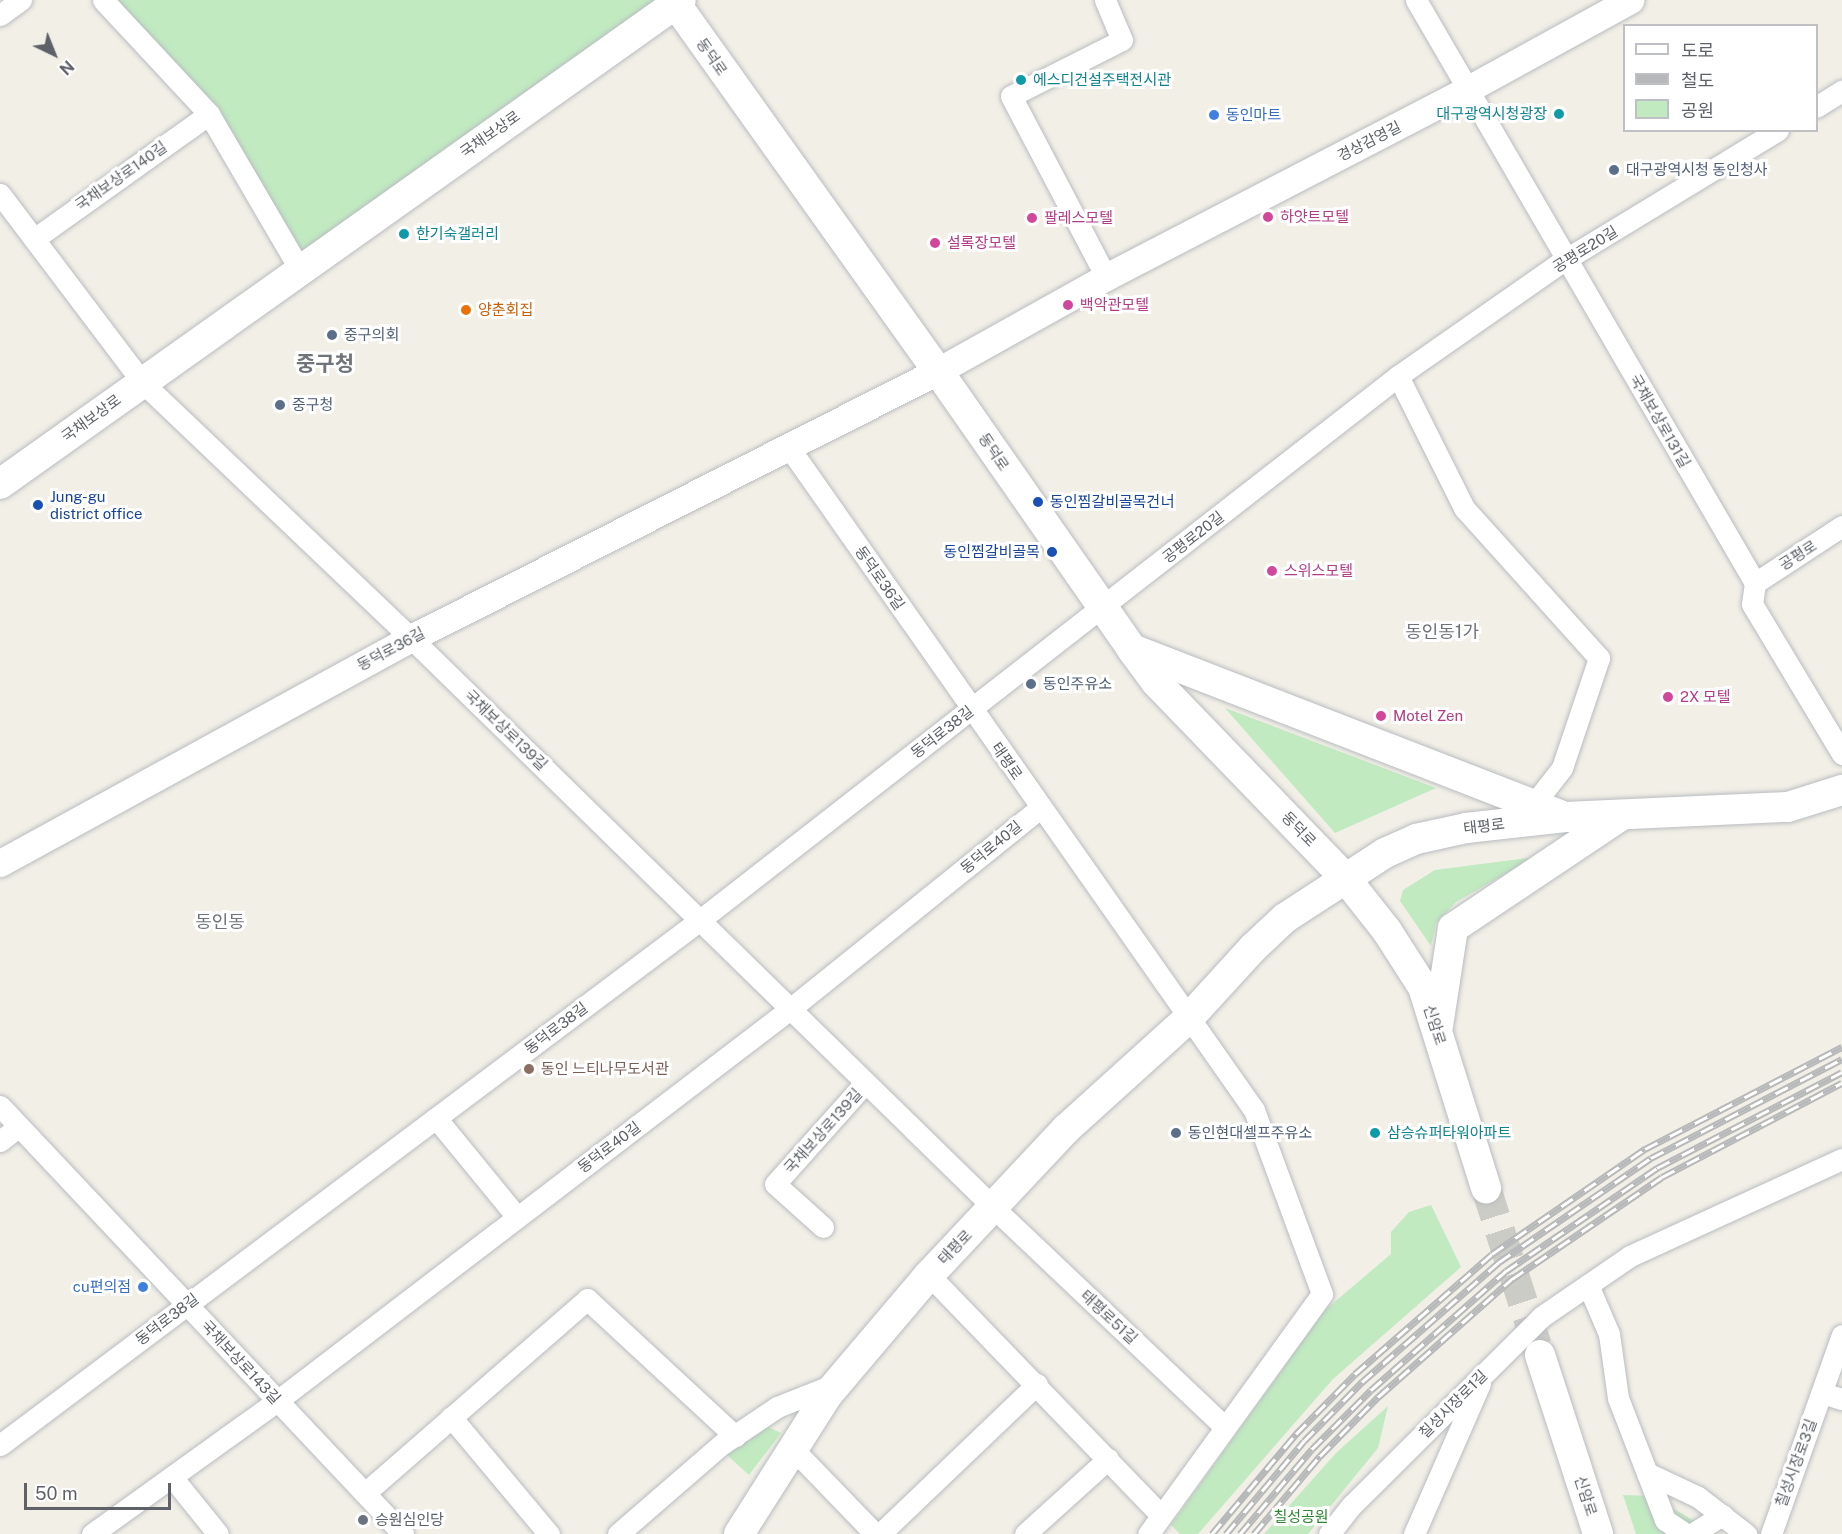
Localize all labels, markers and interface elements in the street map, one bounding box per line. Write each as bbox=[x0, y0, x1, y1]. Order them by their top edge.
north arrow bbox=[24, 24, 84, 84]
legend bbox=[1623, 24, 1818, 132]
street label: 동덕로 bbox=[693, 35, 731, 79]
text: 도로 bbox=[1681, 40, 1714, 61]
text: N bbox=[56, 56, 78, 79]
text: 철도 bbox=[1681, 70, 1714, 91]
place label: 에스디건설주택전시관 bbox=[1033, 71, 1171, 89]
marker: 에스디건설주택전시관 bbox=[1014, 73, 1028, 87]
text: 공원 bbox=[1681, 100, 1714, 121]
place label: 대구광역시청광장 bbox=[1437, 105, 1547, 123]
place label: 동인마트 bbox=[1226, 106, 1281, 124]
street label: 국채보상로 bbox=[457, 107, 523, 161]
marker: 대구광역시청광장 bbox=[1552, 107, 1566, 121]
marker: 동인마트 bbox=[1207, 108, 1221, 122]
street label: 경상감영길 bbox=[1334, 117, 1404, 165]
street label: 국채보상로140길 bbox=[72, 138, 170, 214]
place label: 대구광역시청 동인청사 bbox=[1626, 161, 1768, 179]
marker: 대구광역시청 동인청사 bbox=[1607, 163, 1621, 177]
place label: 하얏트모텔 bbox=[1280, 208, 1349, 226]
place label: 팔레스모텔 bbox=[1044, 209, 1113, 227]
marker: 하얏트모텔 bbox=[1261, 210, 1275, 224]
marker: 팔레스모텔 bbox=[1025, 211, 1039, 225]
street label: 공평로20길 bbox=[1549, 222, 1621, 276]
place label: 한기숙갤러리 bbox=[416, 225, 499, 243]
marker: 한기숙갤러리 bbox=[397, 227, 411, 241]
place label: 설록장모텔 bbox=[947, 234, 1016, 252]
marker: 설록장모텔 bbox=[928, 236, 942, 250]
place label: 백악관모텔 bbox=[1080, 296, 1149, 314]
marker: 백악관모텔 bbox=[1061, 298, 1075, 312]
place label: 양춘회집 bbox=[478, 301, 533, 319]
marker: 양춘회집 bbox=[459, 303, 473, 317]
place label: 중구의회 bbox=[344, 326, 399, 344]
marker: 중구의회 bbox=[325, 328, 339, 342]
district label: 중구청 bbox=[296, 351, 354, 377]
street label: 국채보상로131길 bbox=[1626, 371, 1694, 471]
street label: 국채보상로 bbox=[58, 390, 124, 446]
place label: 중구청 bbox=[292, 396, 333, 414]
marker: 중구청 bbox=[273, 398, 287, 412]
street label: 동덕로 bbox=[975, 430, 1013, 474]
place label: Jung-gu district office bbox=[50, 487, 143, 522]
place label: 동인찜갈비골목건너 bbox=[1050, 493, 1174, 511]
marker: 동인찜갈비골목건너 bbox=[1031, 495, 1045, 509]
marker: Jung-gu district office bbox=[31, 498, 45, 512]
street label: 공평로20길 bbox=[1159, 507, 1227, 567]
street label: 공평로 bbox=[1776, 536, 1820, 574]
street label: 동덕로36길 bbox=[851, 543, 909, 613]
place label: 동인찜갈비골목 bbox=[943, 543, 1040, 561]
marker: 동인찜갈비골목 bbox=[1045, 545, 1059, 559]
place label: 스위스모텔 bbox=[1284, 562, 1353, 580]
marker: 스위스모텔 bbox=[1265, 564, 1279, 578]
district label: 동인동1가 bbox=[1405, 621, 1479, 643]
street label: 동덕로36길 bbox=[354, 624, 428, 674]
place label: 동인주유소 bbox=[1043, 675, 1112, 693]
marker: 동인주유소 bbox=[1024, 677, 1038, 691]
street label: 국채보상로139길 bbox=[461, 686, 551, 774]
place label: 2X 모텔 bbox=[1680, 688, 1731, 706]
marker: 2X 모텔 bbox=[1661, 690, 1675, 704]
street label: 동덕로38길 bbox=[907, 702, 977, 762]
place label: Motel Zen bbox=[1393, 707, 1463, 725]
marker: Motel Zen bbox=[1374, 709, 1388, 723]
street label: 태평로 bbox=[988, 739, 1026, 783]
street label: 동덕로 bbox=[1278, 808, 1320, 850]
street label: 태평로 bbox=[1462, 815, 1506, 837]
street label: 동덕로40길 bbox=[957, 817, 1025, 877]
district label: 동인동 bbox=[195, 911, 245, 933]
street label: 동덕로38길 bbox=[521, 998, 591, 1058]
street label: 신암로 bbox=[1420, 1003, 1450, 1047]
place label: 동인 느티나무도서관 bbox=[541, 1060, 669, 1078]
marker: 동인 느티나무도서관 bbox=[522, 1062, 536, 1076]
street label: 국채보상로139길 bbox=[780, 1085, 866, 1177]
street label: 동덕로40길 bbox=[574, 1118, 644, 1176]
place label: 동인현대셀프주유소 bbox=[1188, 1124, 1312, 1142]
place label: 삼승슈퍼타워아파트 bbox=[1387, 1124, 1511, 1142]
marker: 동인현대셀프주유소 bbox=[1169, 1126, 1183, 1140]
marker: 삼승슈퍼타워아파트 bbox=[1368, 1126, 1382, 1140]
street label: 태평로 bbox=[934, 1226, 976, 1268]
place label: cu편의점 bbox=[73, 1278, 131, 1296]
marker: cu편의점 bbox=[136, 1280, 150, 1294]
street label: 태평로51길 bbox=[1077, 1286, 1141, 1348]
street label: 동덕로38길 bbox=[132, 1289, 202, 1349]
street label: 국채보상로143길 bbox=[198, 1316, 284, 1408]
street label: 칠성시장로1길 bbox=[1415, 1366, 1491, 1442]
street label: 칠성시장로3길 bbox=[1772, 1417, 1820, 1509]
scale bar bbox=[27, 1471, 174, 1509]
street label: 신암로 bbox=[1571, 1474, 1601, 1518]
text: 50 m bbox=[35, 1483, 78, 1504]
park label: 칠성공원 bbox=[1273, 1508, 1329, 1526]
place label: 승원심인당 bbox=[375, 1511, 444, 1529]
marker: 승원심인당 bbox=[356, 1513, 370, 1527]

